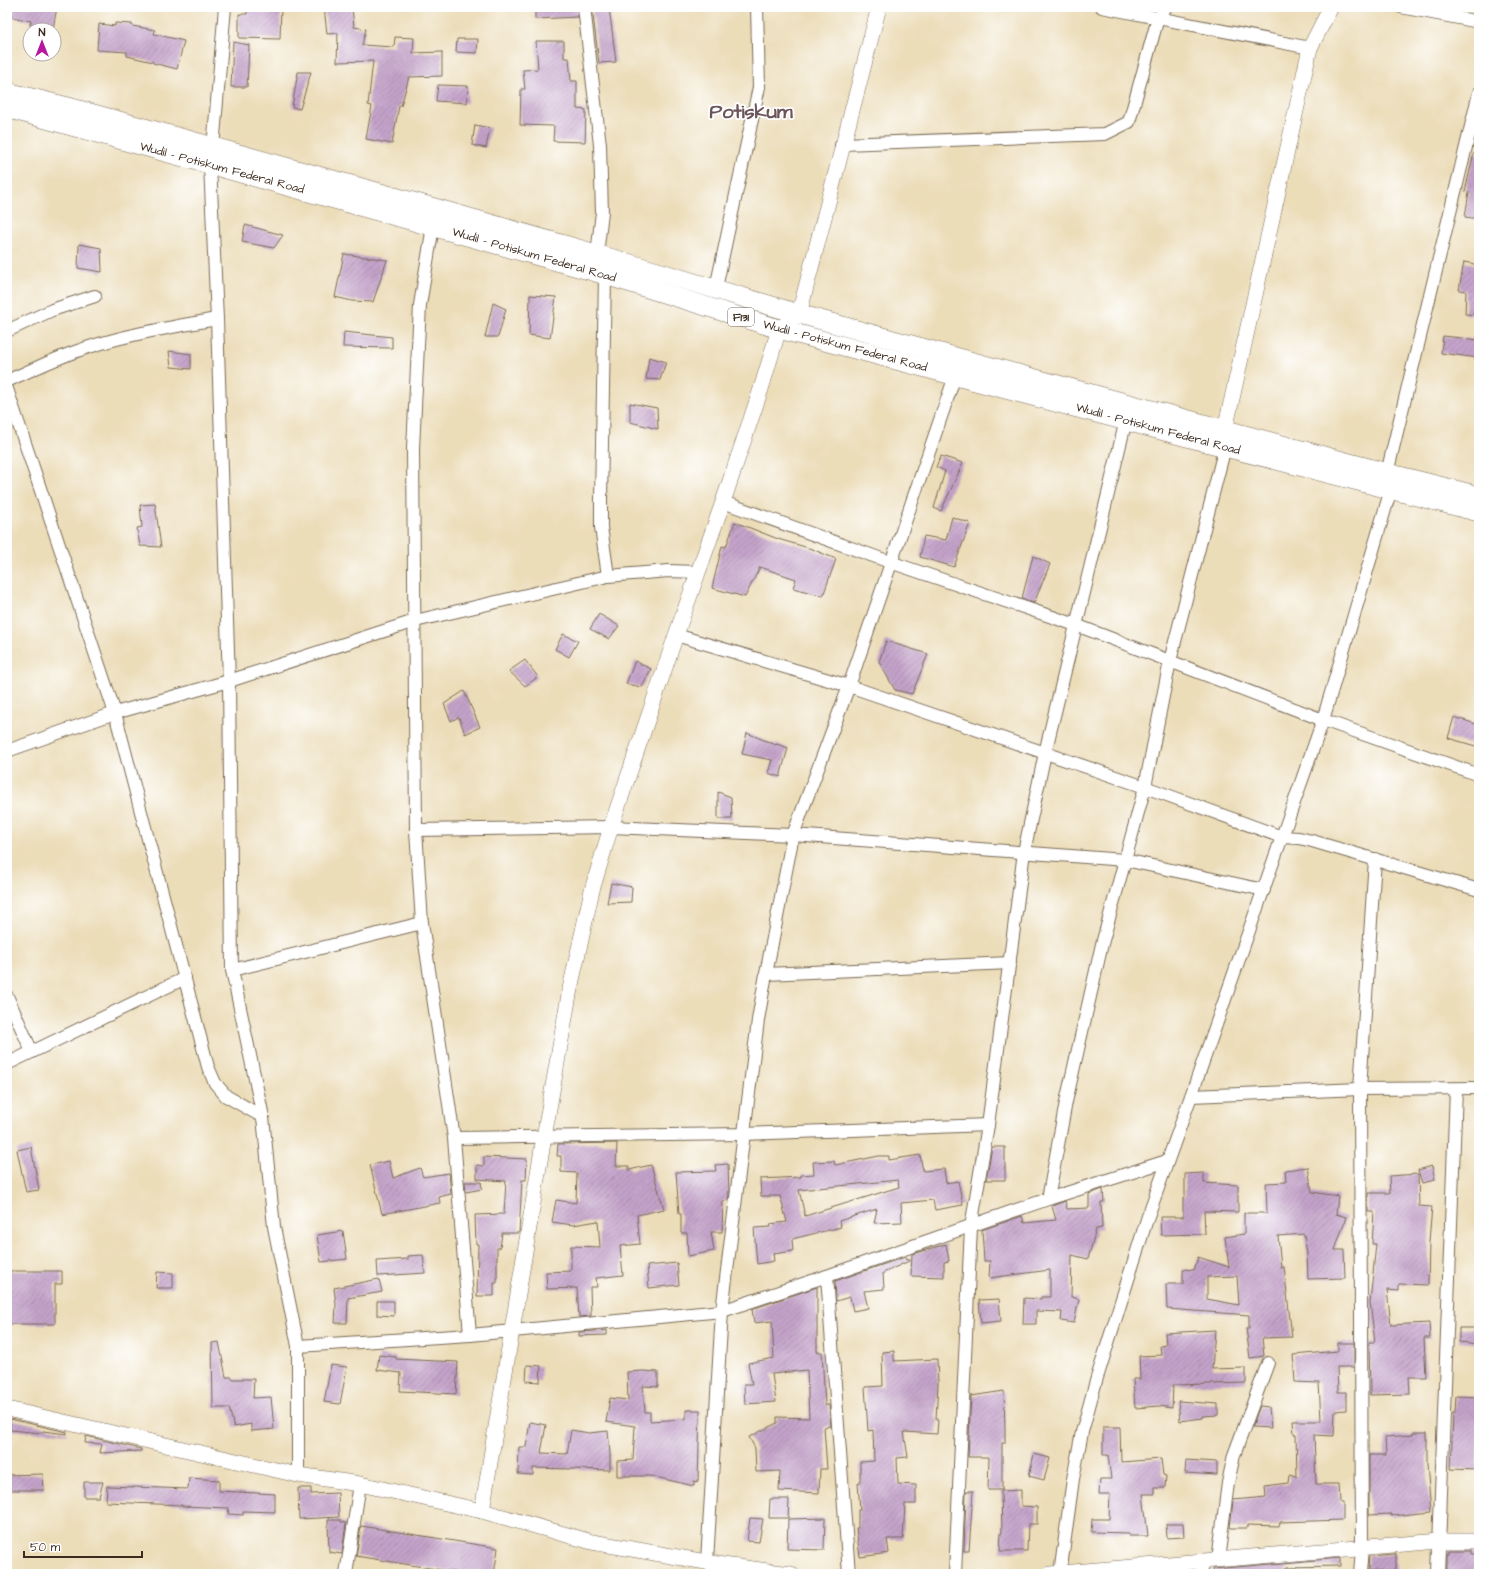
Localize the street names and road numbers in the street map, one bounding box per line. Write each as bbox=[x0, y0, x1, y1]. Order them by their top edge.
street label: Wudil - Potiskum Federal Road bbox=[138, 138, 306, 198]
street label: Wudil - Potiskum Federal Road bbox=[450, 223, 618, 287]
road number: F131 bbox=[728, 308, 754, 326]
street label: Wudil - Potiskum Federal Road bbox=[761, 316, 929, 376]
street label: Wudil - Potiskum Federal Road bbox=[1074, 399, 1242, 459]

